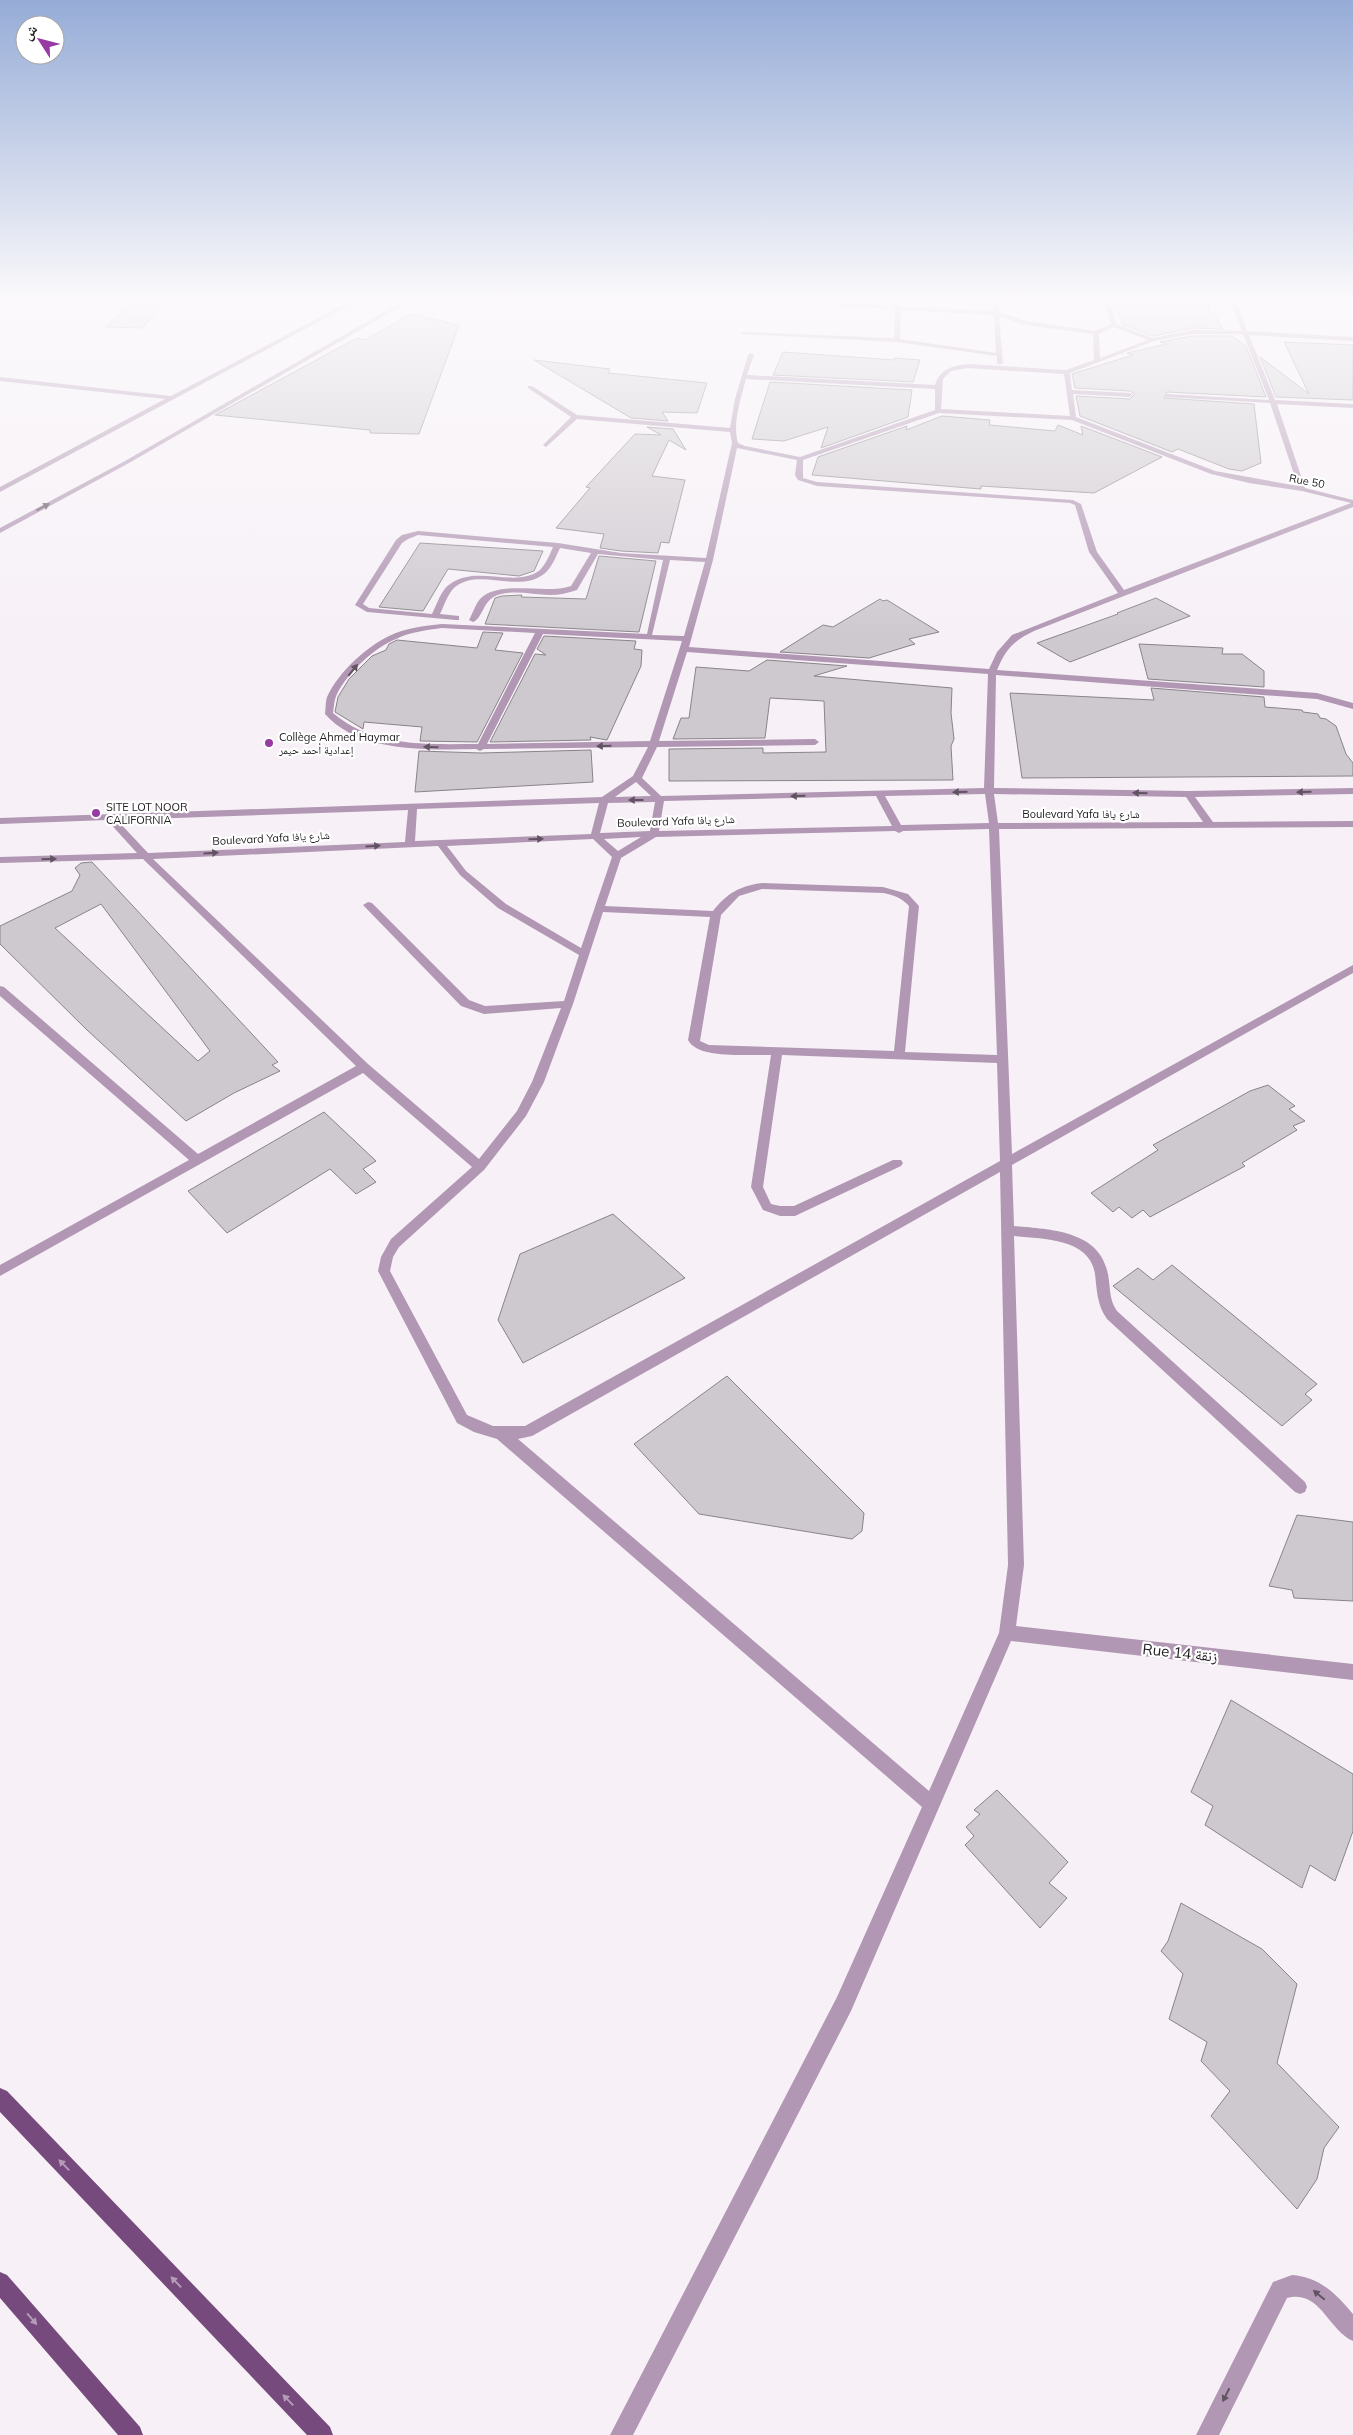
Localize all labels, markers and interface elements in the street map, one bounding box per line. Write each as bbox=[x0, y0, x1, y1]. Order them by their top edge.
north arrow bbox=[15, 15, 65, 65]
text: ش bbox=[18, 21, 41, 44]
street label: Rue 50 bbox=[1288, 471, 1326, 491]
one-way arrow bbox=[36, 503, 50, 512]
one-way arrow bbox=[347, 663, 358, 676]
place label: Collège Ahmed Haymar إعدادية أحمد حيمر bbox=[278, 730, 400, 758]
marker: Collège Ahmed Haymar إعدادية أحمد حيمر bbox=[263, 737, 275, 749]
one-way arrow bbox=[596, 742, 612, 750]
one-way arrow bbox=[423, 743, 439, 751]
one-way arrow bbox=[952, 788, 968, 796]
one-way arrow bbox=[1296, 788, 1312, 796]
one-way arrow bbox=[1132, 789, 1148, 797]
one-way arrow bbox=[790, 793, 806, 801]
one-way arrow bbox=[627, 796, 643, 804]
place label: SITE LOT NOOR CALIFORNIA bbox=[106, 800, 188, 827]
marker: SITE LOT NOOR CALIFORNIA bbox=[90, 807, 102, 819]
street label: Boulevard Yafa شارع يافا bbox=[1022, 807, 1140, 821]
street label: Boulevard Yafa شارع يافا bbox=[617, 812, 735, 830]
street label: Boulevard Yafa شارع يافا bbox=[212, 828, 330, 848]
one-way arrow bbox=[528, 835, 544, 843]
one-way arrow bbox=[366, 842, 382, 850]
one-way arrow bbox=[203, 849, 219, 857]
one-way arrow bbox=[41, 855, 57, 863]
street label: Rue 14 زنقة bbox=[1141, 1639, 1219, 1666]
one-way arrow bbox=[58, 2159, 70, 2171]
one-way arrow bbox=[170, 2277, 182, 2289]
one-way arrow bbox=[1314, 2289, 1326, 2301]
one-way arrow bbox=[26, 2313, 37, 2325]
one-way arrow bbox=[1222, 2388, 1230, 2402]
one-way arrow bbox=[282, 2394, 294, 2406]

